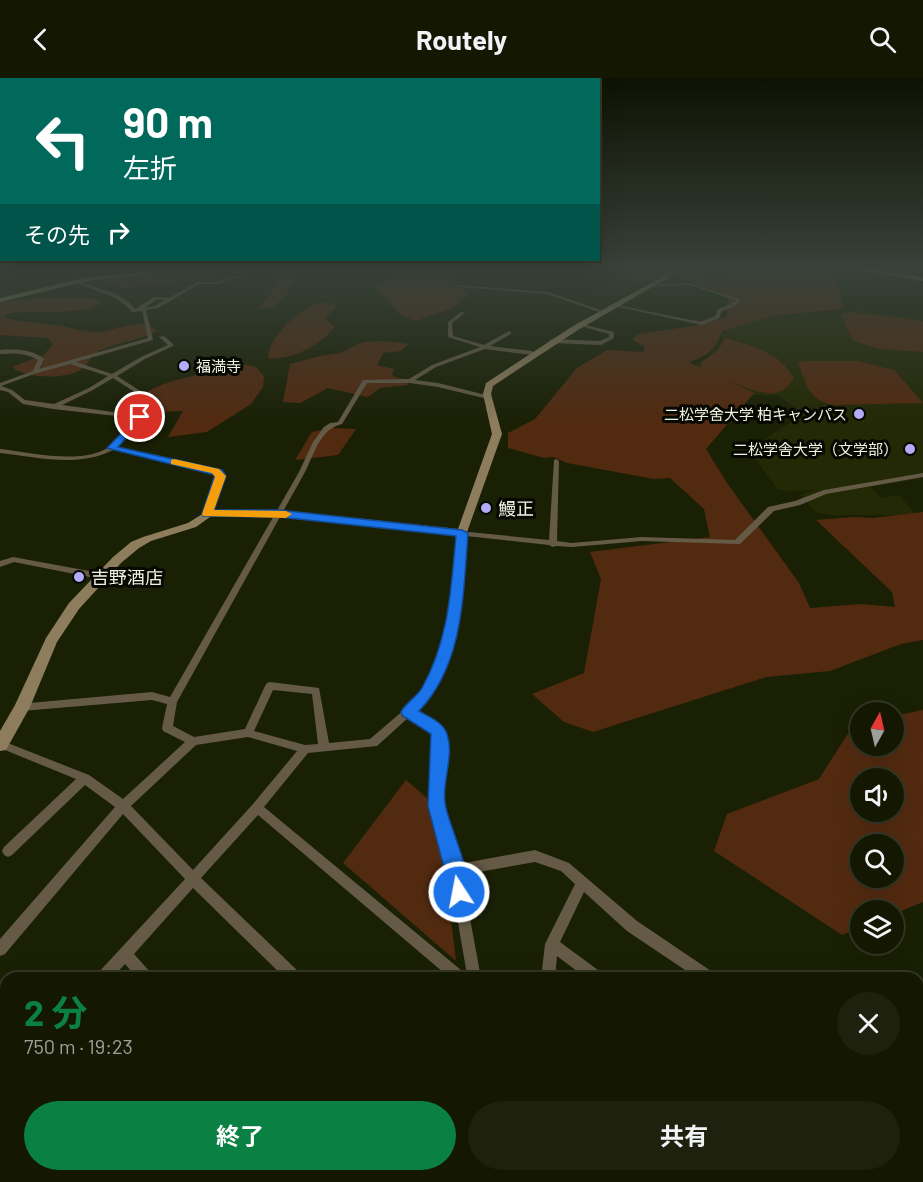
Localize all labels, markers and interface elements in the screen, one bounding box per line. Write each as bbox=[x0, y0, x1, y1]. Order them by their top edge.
icon: back bbox=[24, 23, 57, 56]
text: Routely bbox=[416, 23, 507, 55]
icon: search bbox=[866, 23, 899, 56]
text: 90 m bbox=[123, 96, 213, 146]
icon: left bbox=[24, 102, 102, 180]
text: 左折 bbox=[123, 151, 177, 183]
icon: right bbox=[102, 216, 135, 249]
text: その先 bbox=[24, 221, 90, 247]
place label: 福満寺 bbox=[196, 357, 241, 375]
marker: 福満寺 bbox=[177, 359, 191, 373]
pin bbox=[114, 391, 165, 442]
icon: arrive bbox=[123, 400, 156, 433]
place label: 二松学舍大学 柏キャンパス bbox=[664, 405, 847, 423]
marker: 二松学舍大学 柏キャンパス bbox=[852, 407, 866, 421]
place label: 二松学舎大学（文学部） bbox=[733, 440, 898, 458]
marker: 二松学舎大学（文学部） bbox=[903, 442, 917, 456]
place label: 鰻正 bbox=[498, 497, 534, 519]
marker: 鰻正 bbox=[479, 501, 493, 515]
place label: 吉野酒店 bbox=[91, 566, 163, 588]
marker: 吉野酒店 bbox=[72, 570, 86, 584]
north arrow bbox=[850, 702, 904, 756]
map controls bbox=[850, 702, 904, 954]
button: sound bbox=[850, 768, 904, 822]
button: search bbox=[850, 834, 904, 888]
position arrow bbox=[427, 860, 491, 924]
button: layers bbox=[850, 900, 904, 954]
text: 2 分 bbox=[24, 990, 87, 1033]
button: close bbox=[837, 992, 900, 1055]
text: 750 m · 19:23 bbox=[24, 1034, 133, 1058]
button: 終了 bbox=[24, 1101, 456, 1170]
button: 共有 bbox=[468, 1101, 900, 1170]

